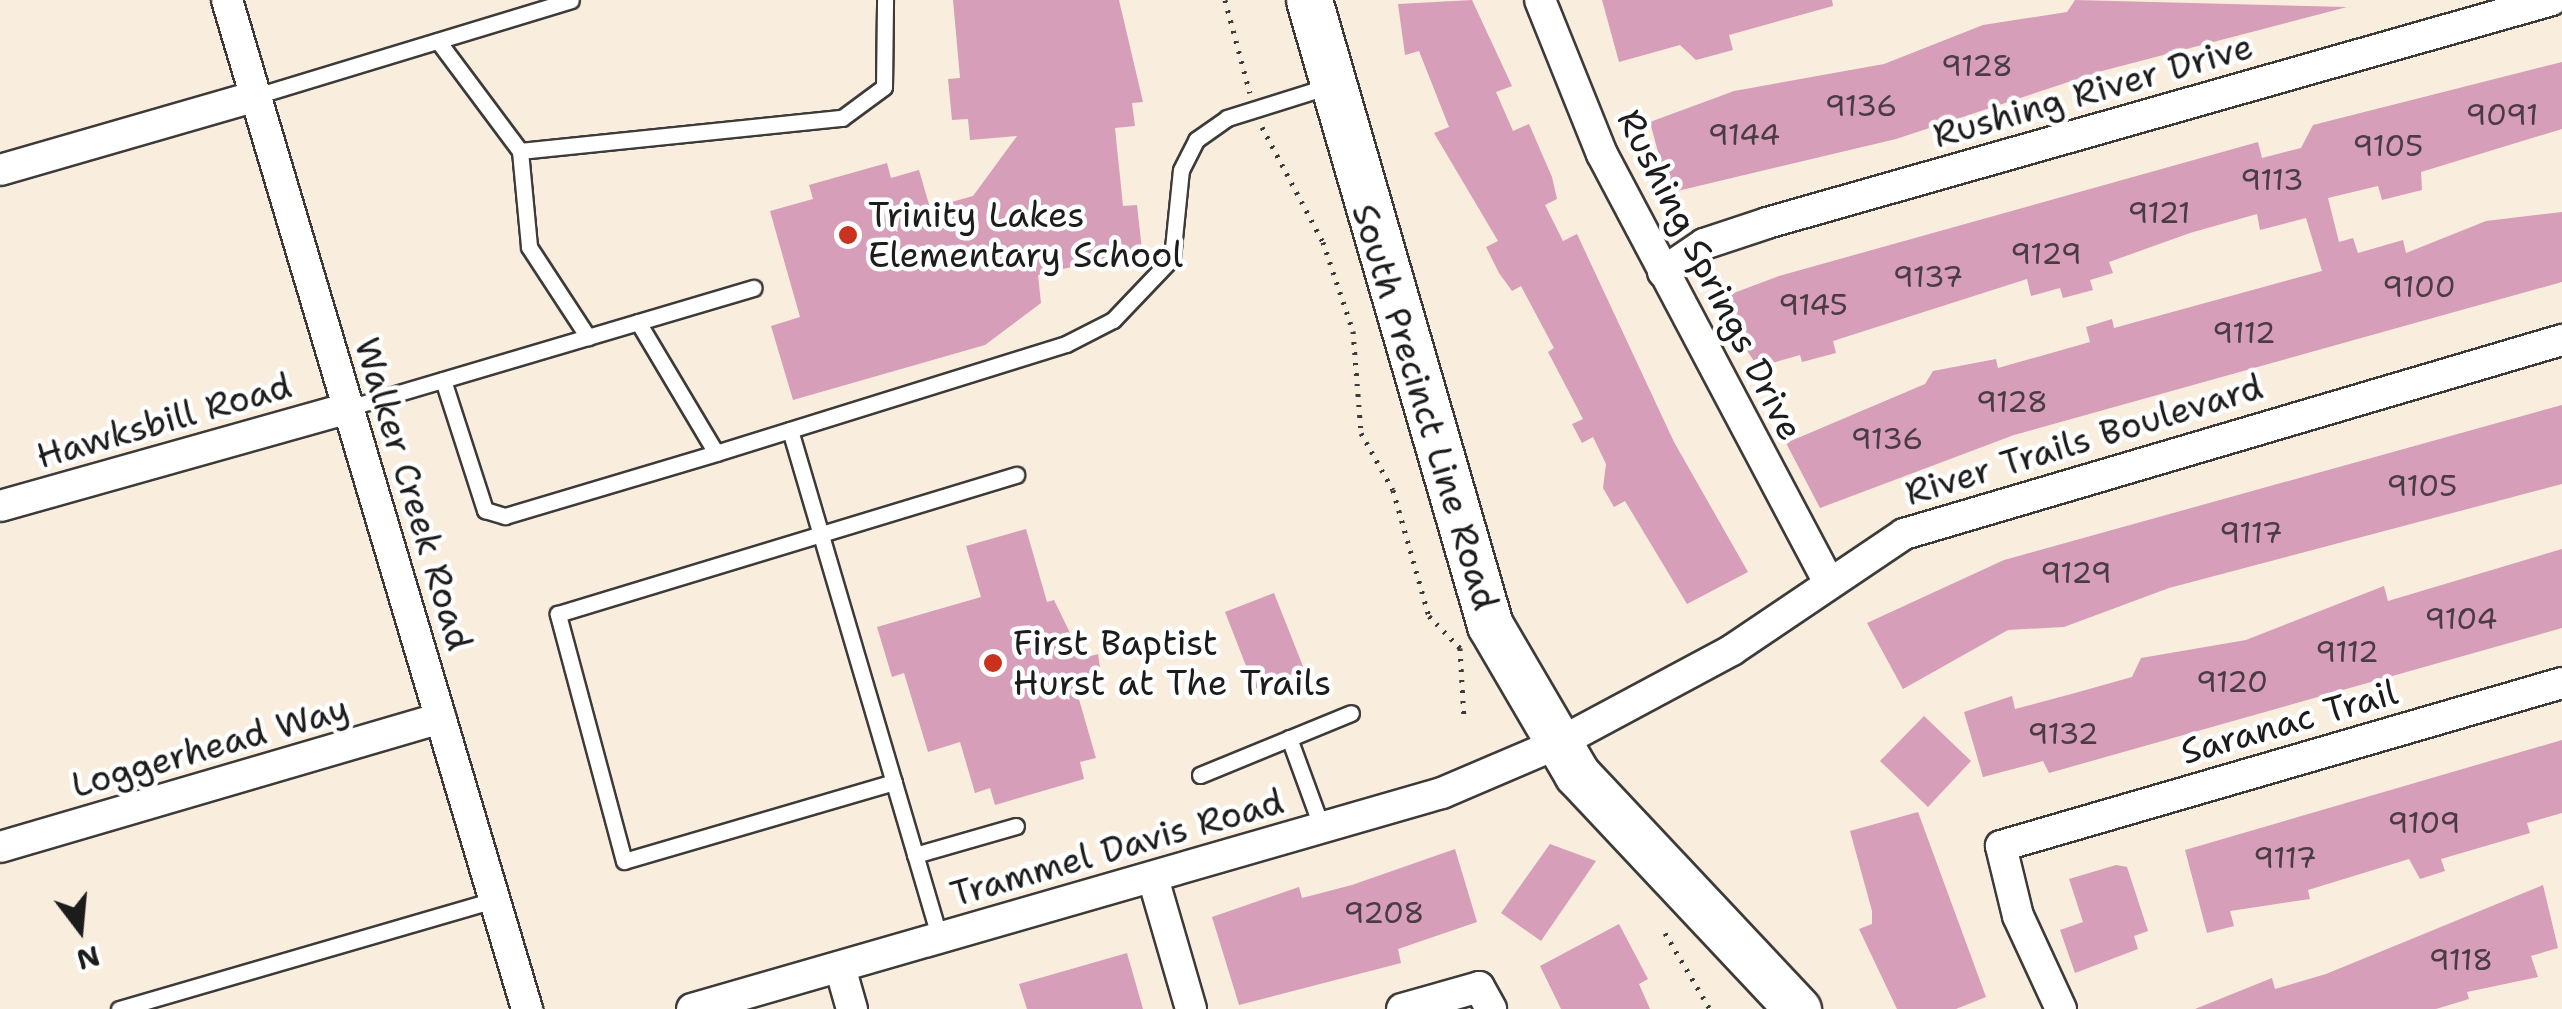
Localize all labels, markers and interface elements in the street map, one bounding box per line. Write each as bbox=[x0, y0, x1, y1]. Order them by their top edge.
street label: Rushing River Drive bbox=[1928, 25, 2258, 157]
house number: 9128 bbox=[1941, 48, 2013, 84]
house number: 9136 bbox=[1825, 88, 1897, 124]
house number: 9091 bbox=[2465, 97, 2539, 133]
street label: Rushing Springs Drive bbox=[1608, 103, 1812, 447]
house number: 9144 bbox=[1708, 117, 1780, 153]
house number: 9105 bbox=[2353, 128, 2423, 164]
house number: 9113 bbox=[2240, 162, 2304, 198]
place label: Trinity Lakes Elementary School bbox=[868, 194, 1183, 276]
house number: 9121 bbox=[2127, 195, 2191, 231]
street label: South Precinct Line Road bbox=[1343, 199, 1507, 615]
marker: Trinity Lakes Elementary School bbox=[837, 224, 859, 246]
house number: 9129 bbox=[2010, 236, 2082, 272]
house number: 9137 bbox=[1893, 259, 1963, 295]
house number: 9100 bbox=[2382, 269, 2456, 305]
house number: 9145 bbox=[1778, 287, 1848, 323]
house number: 9112 bbox=[2212, 315, 2276, 351]
street label: Walker Creek Road bbox=[345, 333, 481, 655]
street label: Hawksbill Road bbox=[32, 365, 296, 477]
street label: River Trails Boulevard bbox=[1900, 366, 2268, 514]
house number: 9128 bbox=[1976, 384, 2048, 420]
house number: 9136 bbox=[1851, 421, 1923, 457]
house number: 9105 bbox=[2387, 468, 2457, 504]
house number: 9117 bbox=[2219, 515, 2283, 551]
house number: 9129 bbox=[2040, 555, 2112, 591]
house number: 9104 bbox=[2425, 601, 2497, 637]
place label: First Baptist Hurst at The Trails bbox=[1013, 622, 1331, 704]
house number: 9112 bbox=[2315, 634, 2379, 670]
marker: First Baptist Hurst at The Trails bbox=[982, 652, 1004, 674]
house number: 9120 bbox=[2196, 664, 2268, 700]
street label: Saranac Trail bbox=[2176, 671, 2402, 773]
street label: Loggerhead Way bbox=[67, 687, 353, 807]
house number: 9132 bbox=[2027, 716, 2099, 752]
street label: Trammel Davis Road bbox=[946, 780, 1288, 916]
house number: 9109 bbox=[2388, 805, 2460, 841]
house number: 9117 bbox=[2253, 840, 2317, 876]
north arrow bbox=[30, 879, 130, 979]
house number: 9208 bbox=[1343, 895, 1425, 931]
text: N bbox=[72, 937, 104, 979]
house number: 9118 bbox=[2429, 942, 2493, 978]

